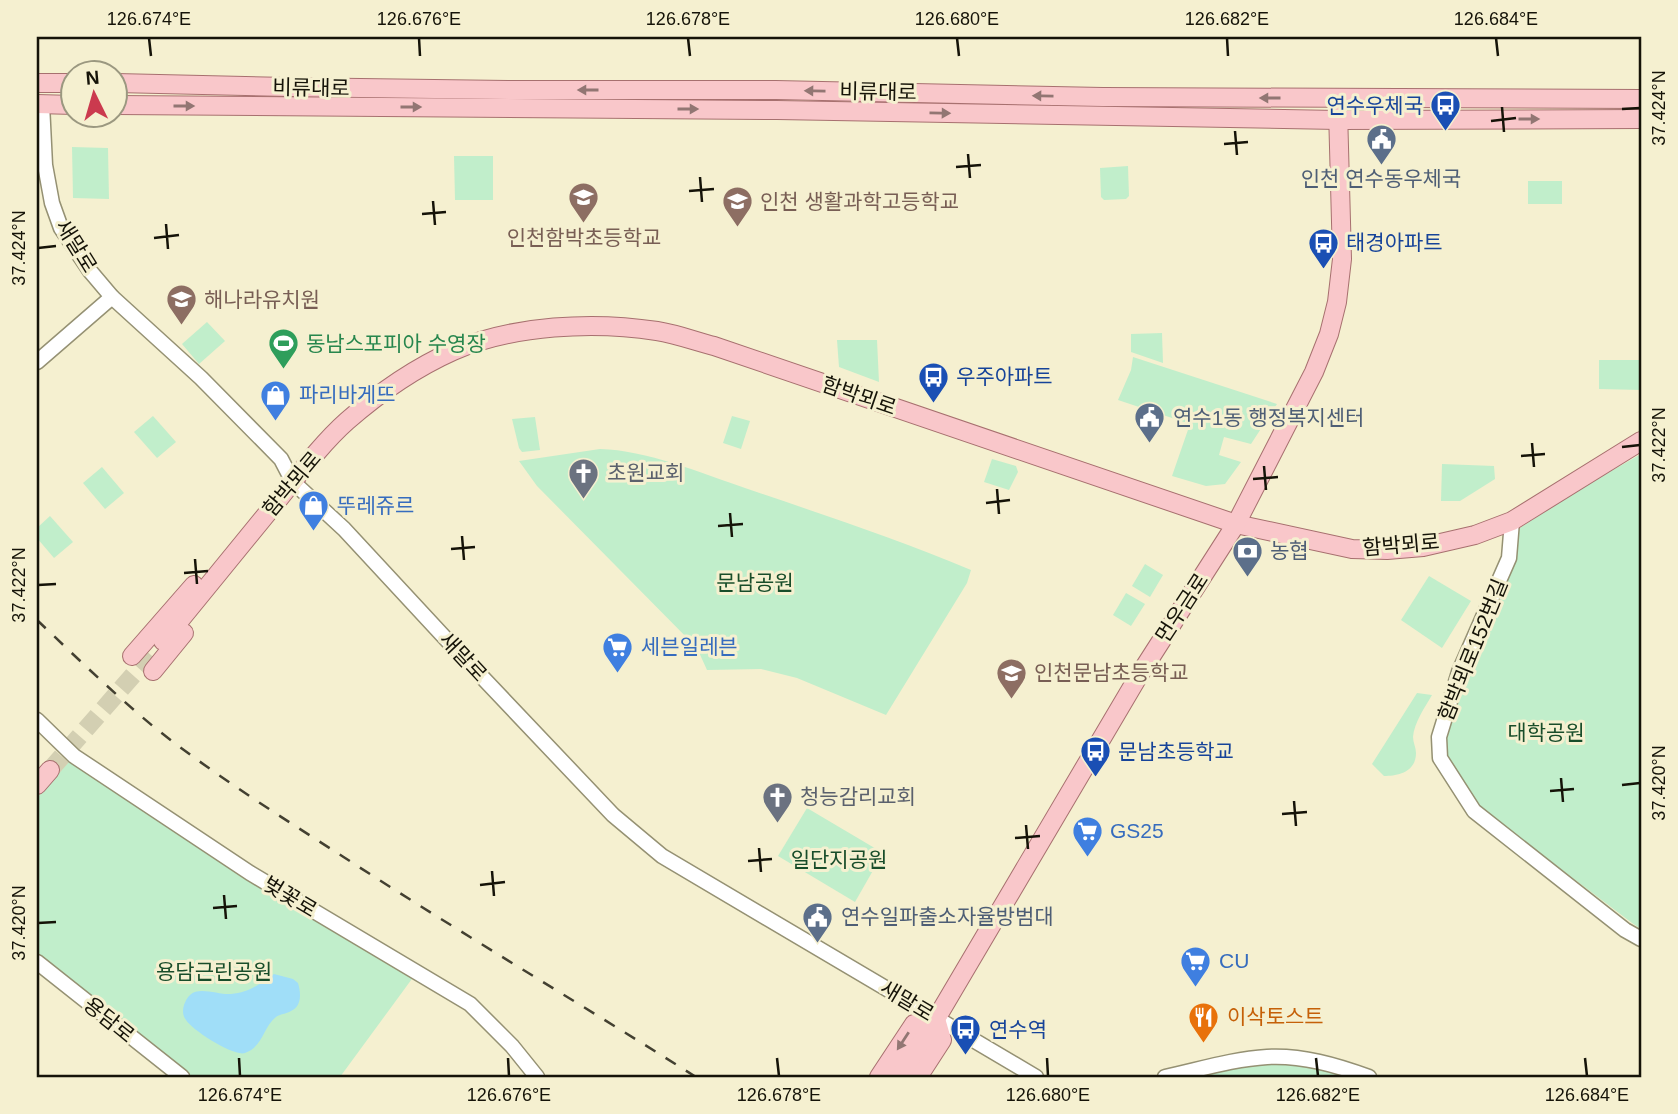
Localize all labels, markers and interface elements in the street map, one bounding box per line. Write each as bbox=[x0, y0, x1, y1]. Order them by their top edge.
text: 126.674°E bbox=[107, 9, 191, 29]
text: 126.676°E bbox=[377, 9, 461, 29]
text: 126.678°E bbox=[646, 9, 730, 29]
text: 126.680°E bbox=[915, 9, 999, 29]
text: 126.682°E bbox=[1185, 9, 1269, 29]
text: 126.684°E bbox=[1454, 9, 1538, 29]
north arrow bbox=[60, 60, 130, 130]
text: N bbox=[85, 67, 100, 89]
text: 37.424°N bbox=[1649, 70, 1669, 146]
street label: 비류대로 bbox=[272, 75, 350, 100]
street label: 비류대로 bbox=[839, 79, 917, 104]
one-way arrow bbox=[577, 84, 599, 96]
one-way arrow bbox=[804, 85, 826, 96]
bus stop icon: 연수우체국 bbox=[1429, 89, 1463, 133]
one-way arrow bbox=[1031, 90, 1053, 101]
one-way arrow bbox=[1259, 92, 1281, 104]
place label: 연수우체국 bbox=[1326, 94, 1423, 117]
one-way arrow bbox=[173, 100, 195, 112]
one-way arrow bbox=[400, 101, 422, 113]
one-way arrow bbox=[677, 103, 699, 115]
one-way arrow bbox=[929, 107, 951, 119]
one-way arrow bbox=[1518, 113, 1540, 125]
public building icon: 인천 연수동우체국 bbox=[1364, 122, 1398, 166]
place label: 인천 연수동우체국 bbox=[1301, 167, 1461, 190]
school or university icon: 인천함박초등학교 bbox=[567, 181, 601, 225]
school or university icon: 인천 생활과학고등학교 bbox=[720, 185, 754, 229]
place label: 인천 생활과학고등학교 bbox=[760, 190, 959, 213]
text: 37.424°N bbox=[9, 210, 29, 286]
street label: 새말로 bbox=[51, 215, 102, 276]
place label: 인천함박초등학교 bbox=[507, 226, 661, 249]
bus stop icon: 태경아파트 bbox=[1306, 226, 1340, 270]
place label: 태경아파트 bbox=[1346, 231, 1443, 254]
school or university icon: 해나라유치원 bbox=[164, 283, 198, 327]
place label: 해나라유치원 bbox=[204, 288, 320, 311]
sports icon: 동남스포피아 수영장 bbox=[266, 327, 300, 371]
place label: 동남스포피아 수영장 bbox=[306, 332, 486, 355]
bus stop icon: 우주아파트 bbox=[916, 360, 950, 404]
place label: 우주아파트 bbox=[956, 365, 1053, 388]
street label: 함박뫼로 bbox=[819, 372, 899, 419]
shop icon: 파리바게뜨 bbox=[259, 378, 293, 422]
place label: 파리바게뜨 bbox=[299, 383, 396, 406]
public building icon: 연수1동 행정복지센터 bbox=[1133, 401, 1167, 445]
place label: 연수1동 행정복지센터 bbox=[1173, 406, 1364, 429]
text: 37.422°N bbox=[1649, 407, 1669, 483]
street label: 함박뫼로 bbox=[258, 447, 325, 521]
church icon: 초원교회 bbox=[567, 456, 601, 500]
place label: 초원교회 bbox=[607, 461, 684, 484]
shop icon: 뚜레쥬르 bbox=[297, 489, 331, 533]
place label: 뚜레쥬르 bbox=[337, 494, 414, 517]
street label: 함박뫼로 bbox=[1361, 530, 1440, 559]
bank icon: 농협 bbox=[1230, 534, 1264, 578]
place label: 농협 bbox=[1270, 539, 1309, 562]
text: 37.422°N bbox=[9, 547, 29, 623]
street label: 먼우금로 bbox=[1151, 569, 1212, 646]
park label: 문남공원 bbox=[716, 571, 794, 594]
street label: 함박뫼로152번길 bbox=[1434, 576, 1511, 724]
street label: 새말로 bbox=[435, 628, 492, 686]
supermarket icon: 세븐일레븐 bbox=[601, 630, 635, 674]
place label: 세븐일레븐 bbox=[641, 635, 738, 658]
school or university icon: 인천문남초등학교 bbox=[994, 656, 1028, 700]
place label: 인천문남초등학교 bbox=[1034, 661, 1189, 684]
park label: 대학공원 bbox=[1507, 721, 1585, 744]
bus stop icon: 문남초등학교 bbox=[1078, 735, 1112, 779]
place label: 문남초등학교 bbox=[1118, 740, 1234, 763]
text: 37.420°N bbox=[1649, 745, 1669, 821]
church icon: 청능감리교회 bbox=[760, 780, 794, 824]
place label: 청능감리교회 bbox=[800, 785, 916, 808]
supermarket icon: GS25 bbox=[1070, 814, 1104, 858]
place label: GS25 bbox=[1110, 819, 1164, 842]
park label: 일단지공원 bbox=[791, 848, 887, 871]
street label: 벚꽃로 bbox=[259, 872, 321, 921]
text: 37.420°N bbox=[9, 885, 29, 961]
public building icon: 연수일파출소자율방범대 bbox=[801, 900, 835, 944]
place label: 연수일파출소자율방범대 bbox=[841, 905, 1054, 928]
supermarket icon: CU bbox=[1179, 944, 1213, 988]
place label: CU bbox=[1219, 949, 1249, 972]
park label: 용담근린공원 bbox=[156, 960, 272, 983]
street label: 새말로 bbox=[876, 976, 938, 1025]
street label: 용담로 bbox=[80, 992, 139, 1047]
restaurant icon: 이삭토스트 bbox=[1187, 1000, 1221, 1044]
place label: 이삭토스트 bbox=[1227, 1005, 1324, 1028]
bus stop icon: 연수역 bbox=[949, 1013, 983, 1057]
place label: 연수역 bbox=[989, 1018, 1047, 1041]
one-way arrow bbox=[896, 1031, 909, 1051]
text: 126.674°E bbox=[198, 1085, 282, 1105]
text: 126.676°E bbox=[467, 1085, 551, 1105]
text: 126.678°E bbox=[737, 1085, 821, 1105]
text: 126.680°E bbox=[1006, 1085, 1090, 1105]
text: 126.682°E bbox=[1276, 1085, 1360, 1105]
text: 126.684°E bbox=[1545, 1085, 1629, 1105]

